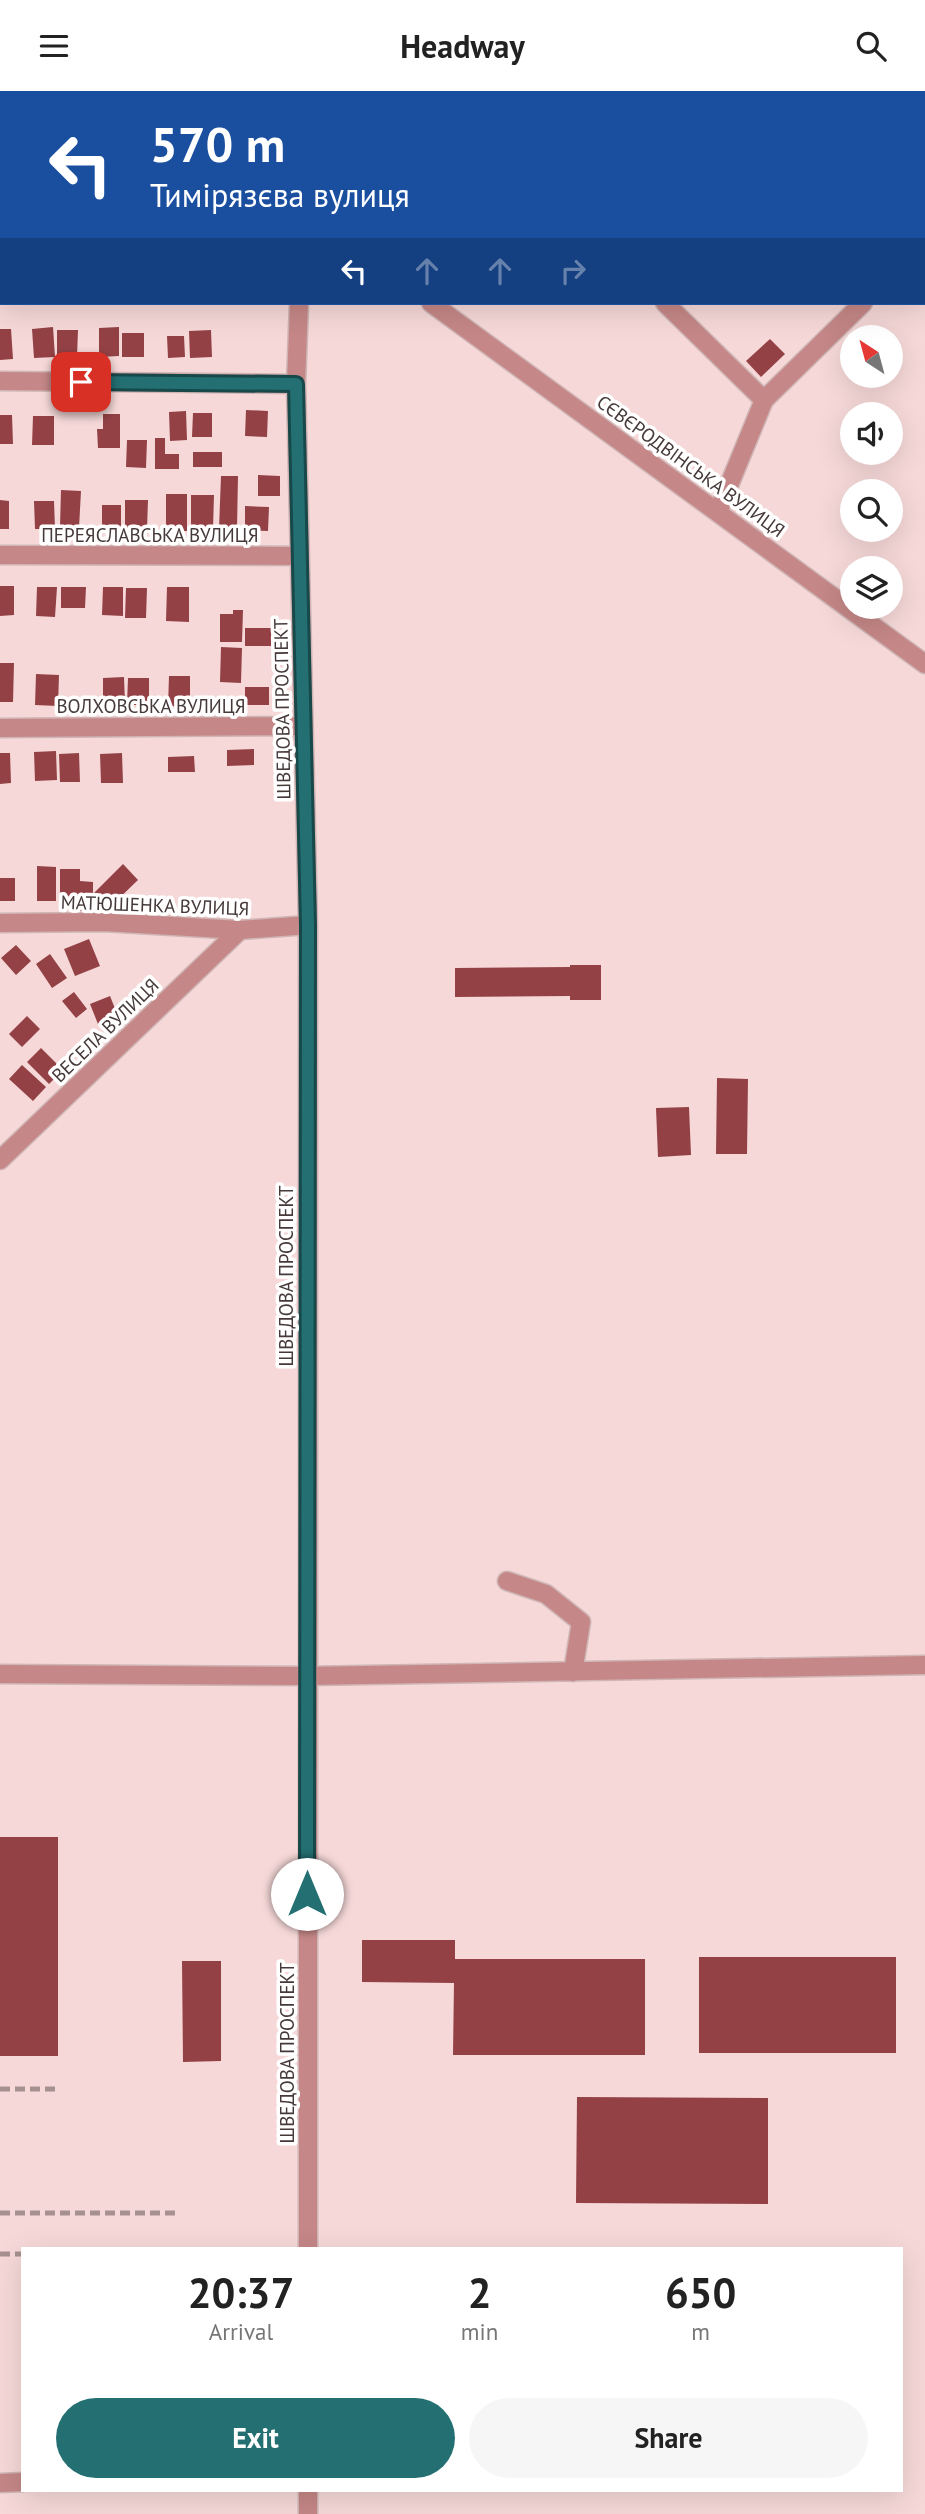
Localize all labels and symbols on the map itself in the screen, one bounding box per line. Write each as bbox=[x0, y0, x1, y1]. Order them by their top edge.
north arrow bbox=[840, 325, 903, 389]
pin bbox=[51, 352, 111, 412]
street label: СЄВЄРОДВІНСЬКА ВУЛИЦЯ bbox=[592, 390, 790, 542]
street label: ПЕРЕЯСЛАВСЬКА ВУЛИЦЯ bbox=[41, 523, 259, 547]
street label: ШВЕДОВА ПРОСПЕКТ bbox=[268, 618, 296, 800]
street label: ВОЛХОВСЬКА ВУЛИЦЯ bbox=[56, 694, 246, 718]
street label: МАТЮШЕНКА ВУЛИЦЯ bbox=[60, 890, 250, 920]
street label: ВЕСЕЛА ВУЛИЦЯ bbox=[47, 973, 163, 1087]
street label: ШВЕДОВА ПРОСПЕКТ bbox=[274, 1185, 298, 1367]
position arrow bbox=[270, 1857, 344, 1931]
street label: ШВЕДОВА ПРОСПЕКТ bbox=[275, 1962, 299, 2144]

